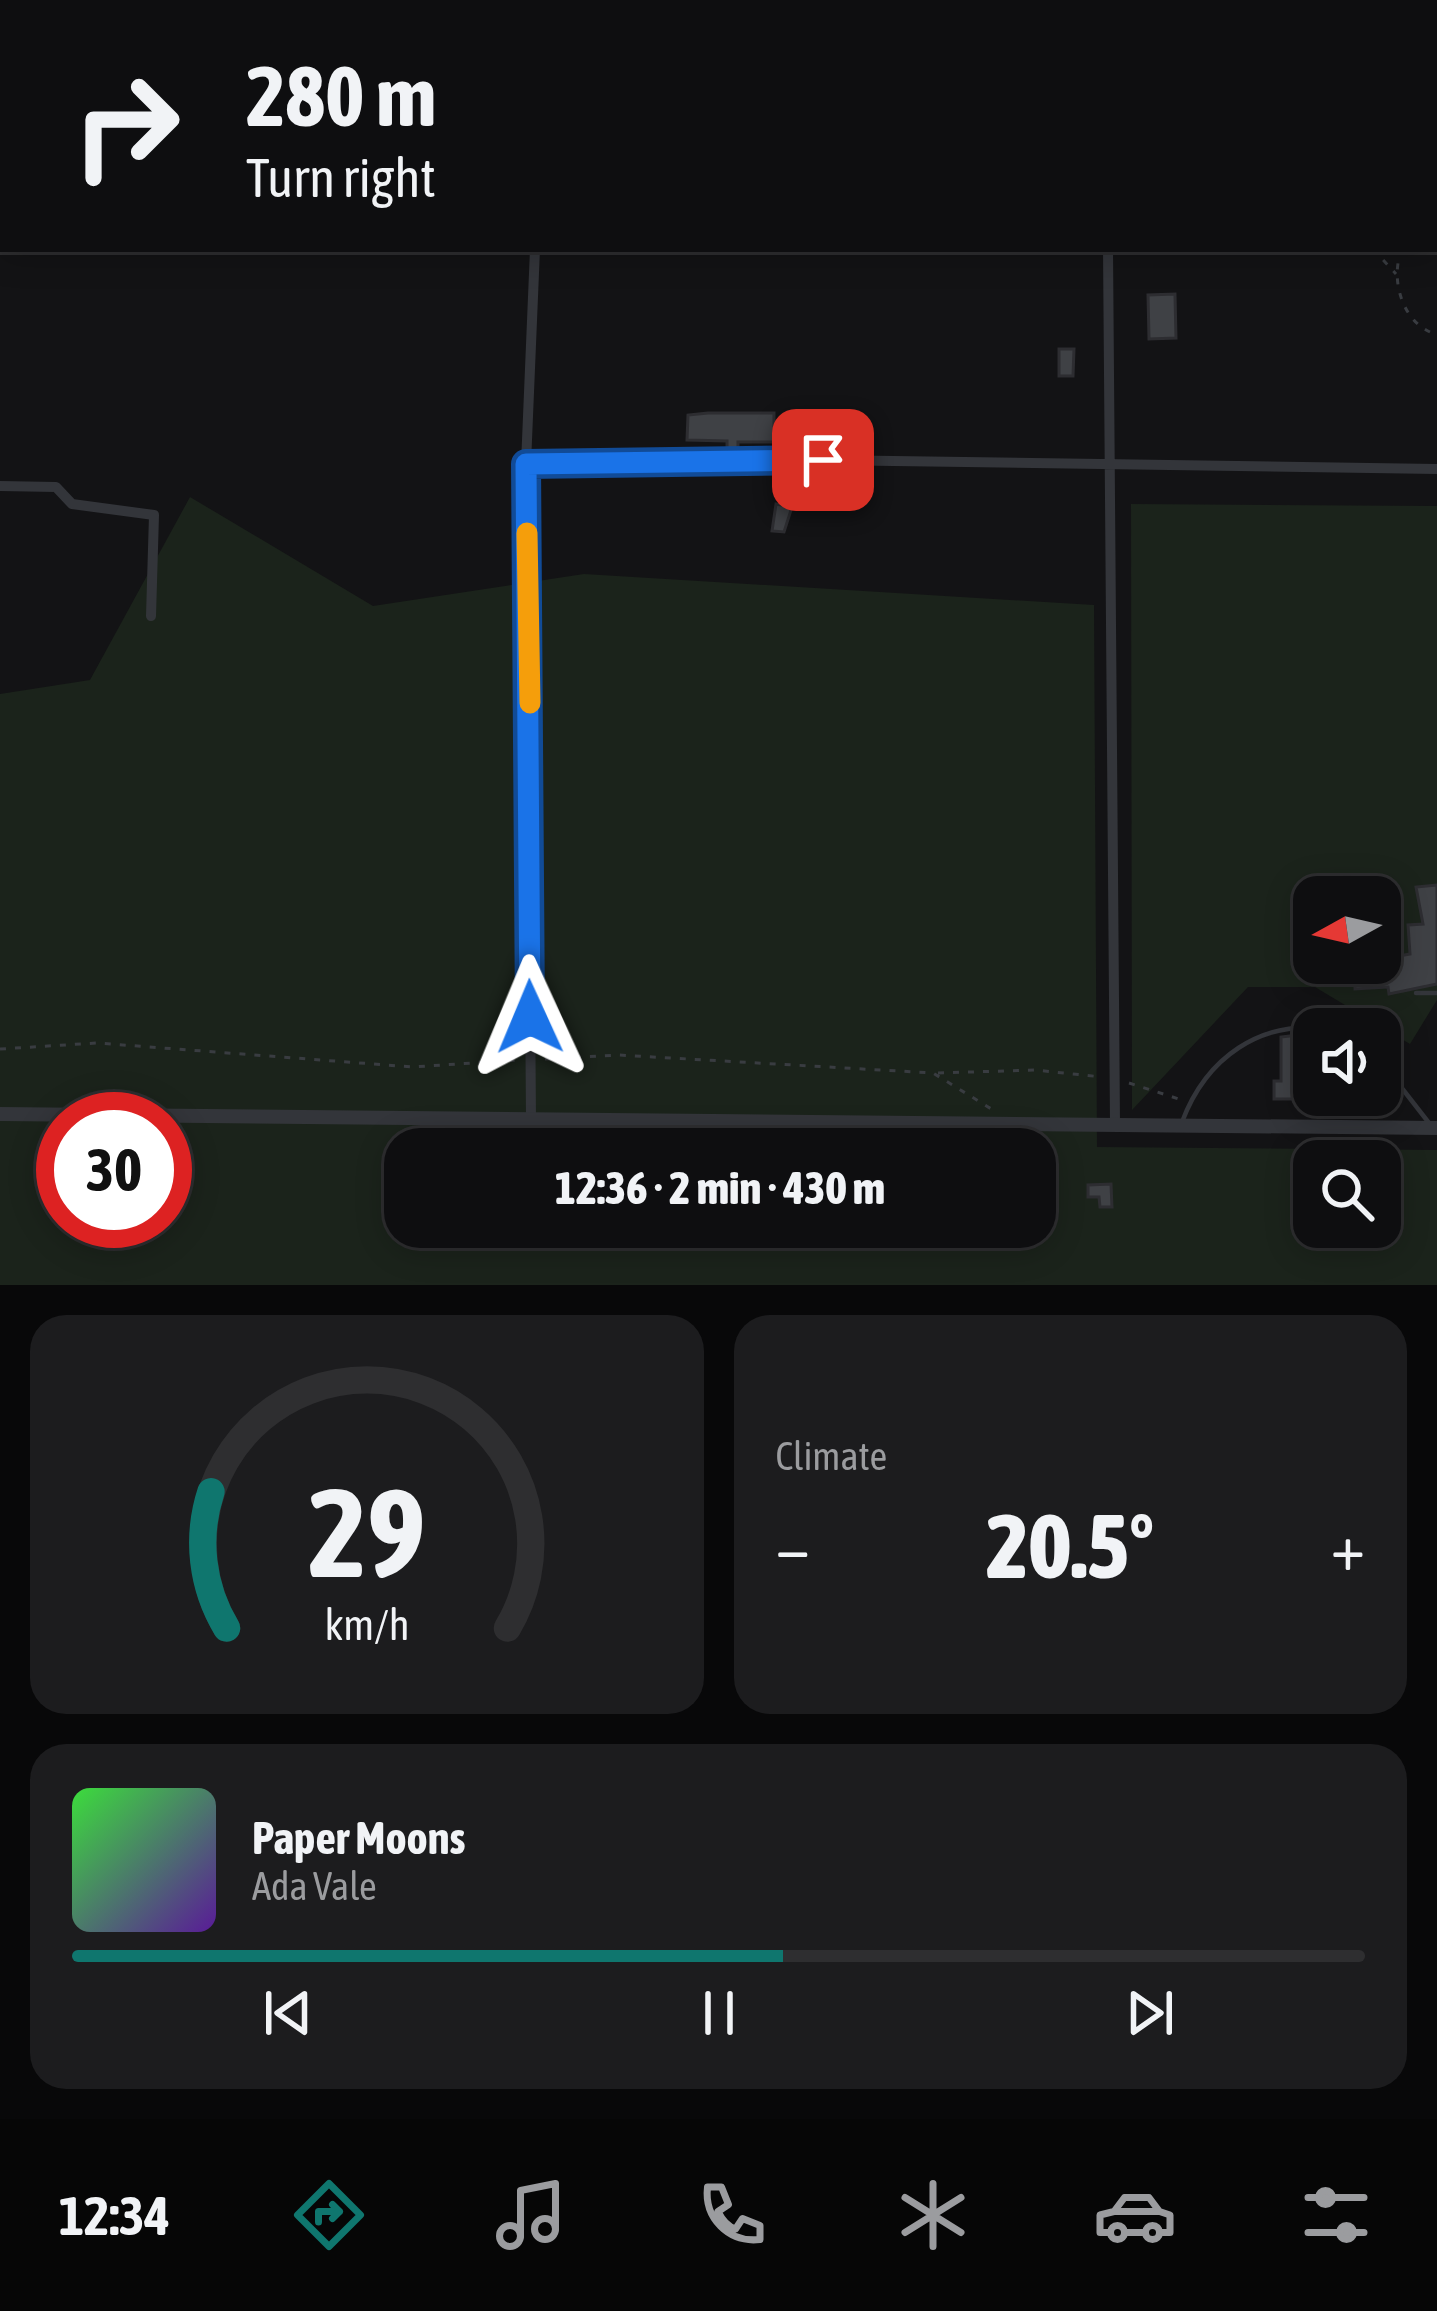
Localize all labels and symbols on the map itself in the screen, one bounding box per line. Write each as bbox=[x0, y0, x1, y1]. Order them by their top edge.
pin bbox=[772, 409, 874, 511]
north arrow bbox=[1293, 876, 1401, 984]
position arrow bbox=[467, 954, 593, 1080]
speed limit sign: 30 bbox=[36, 1092, 192, 1248]

